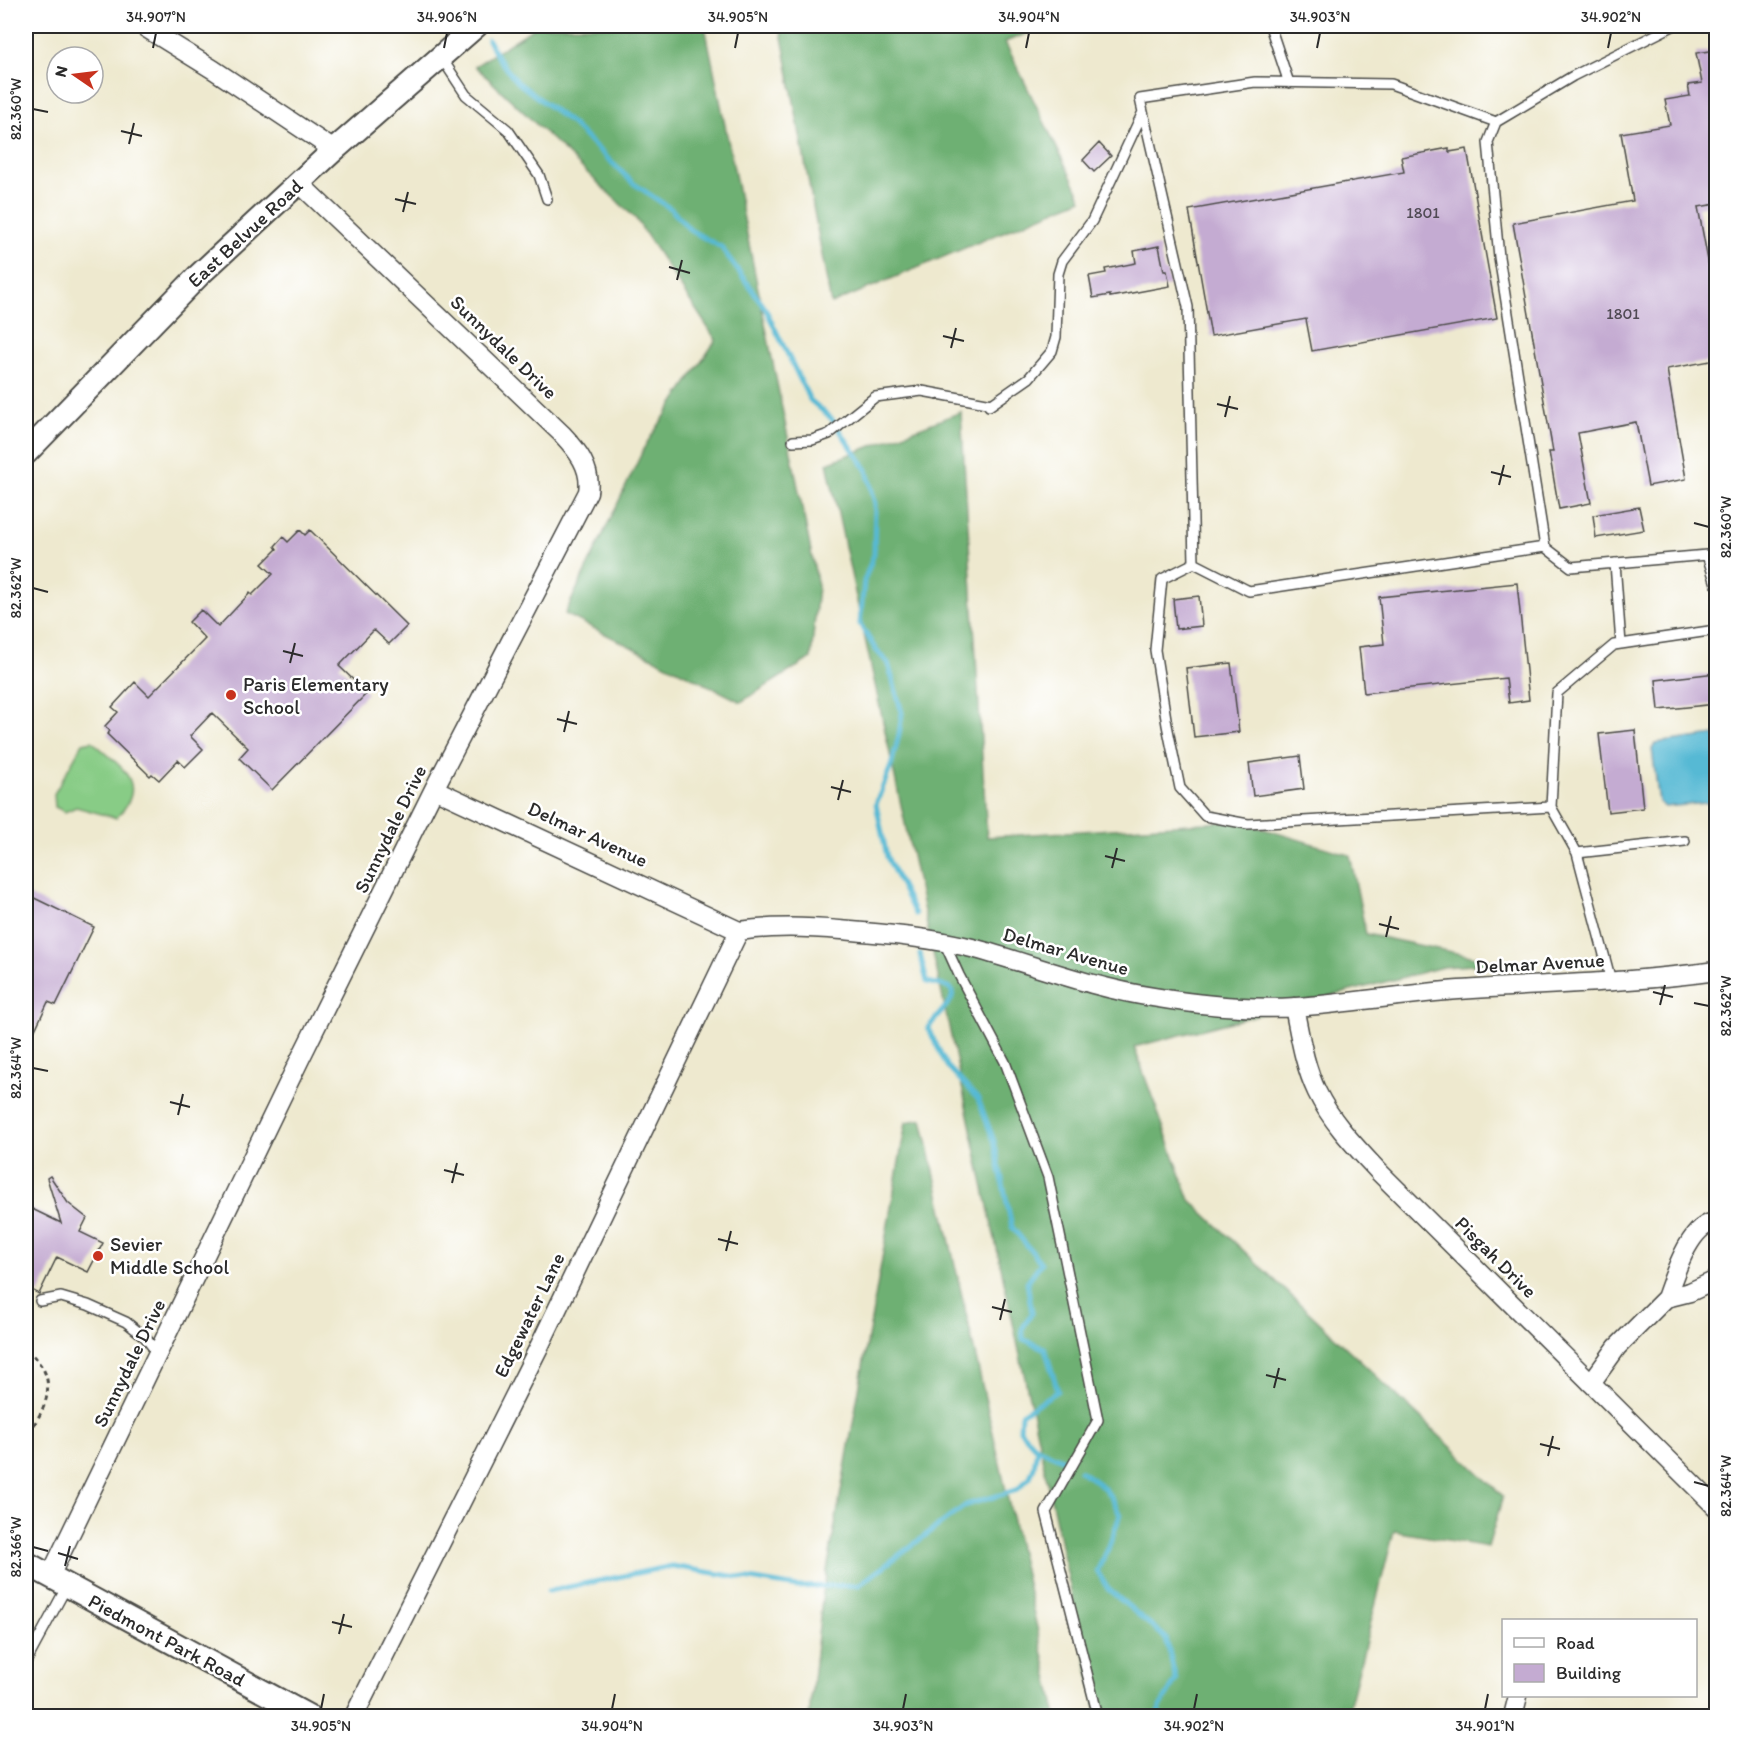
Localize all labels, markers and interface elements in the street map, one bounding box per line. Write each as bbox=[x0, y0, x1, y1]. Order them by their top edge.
text: 34.907°N bbox=[126, 8, 186, 26]
text: 34.906°N bbox=[417, 8, 477, 26]
text: 34.905°N bbox=[708, 8, 768, 26]
text: 34.904°N bbox=[998, 8, 1060, 26]
text: 34.903°N bbox=[1290, 8, 1350, 26]
text: 34.902°N bbox=[1581, 8, 1641, 26]
north arrow bbox=[45, 45, 105, 105]
text: N bbox=[50, 64, 71, 79]
text: 82.360°W bbox=[7, 78, 25, 140]
street label: East Belvue Road bbox=[183, 174, 307, 292]
house number: 1801 bbox=[1406, 203, 1440, 222]
street label: Sunnydale Drive bbox=[446, 290, 562, 404]
house number: 1801 bbox=[1606, 304, 1640, 323]
text: 82.360°W bbox=[1717, 496, 1735, 558]
text: 82.362°W bbox=[7, 557, 25, 619]
place label: Paris Elementary School bbox=[243, 672, 389, 719]
marker: Paris Elementary School bbox=[224, 688, 238, 702]
street label: Sunnydale Drive bbox=[349, 761, 431, 897]
street label: Delmar Avenue bbox=[524, 796, 652, 872]
street label: Delmar Avenue bbox=[1000, 922, 1132, 980]
street label: Delmar Avenue bbox=[1475, 948, 1605, 978]
text: 82.362°W bbox=[1717, 975, 1735, 1037]
text: 82.364°W bbox=[7, 1037, 25, 1099]
street label: Pisgah Drive bbox=[1450, 1211, 1542, 1303]
place label: Sevier Middle School bbox=[110, 1232, 229, 1279]
marker: Sevier Middle School bbox=[91, 1249, 105, 1263]
street label: Edgewater Lane bbox=[488, 1249, 570, 1381]
street label: Sunnydale Drive bbox=[88, 1295, 170, 1431]
text: 82.364°W bbox=[1717, 1455, 1735, 1517]
text: 82.366°W bbox=[7, 1516, 25, 1578]
street label: Piedmont Park Road bbox=[84, 1588, 250, 1692]
legend bbox=[1502, 1619, 1697, 1697]
text: Road bbox=[1556, 1632, 1595, 1654]
text: Building bbox=[1556, 1662, 1622, 1684]
text: 34.905°N bbox=[291, 1717, 351, 1735]
text: 34.904°N bbox=[581, 1717, 643, 1735]
text: 34.903°N bbox=[873, 1717, 933, 1735]
text: 34.902°N bbox=[1164, 1717, 1224, 1735]
text: 34.901°N bbox=[1455, 1717, 1515, 1735]

